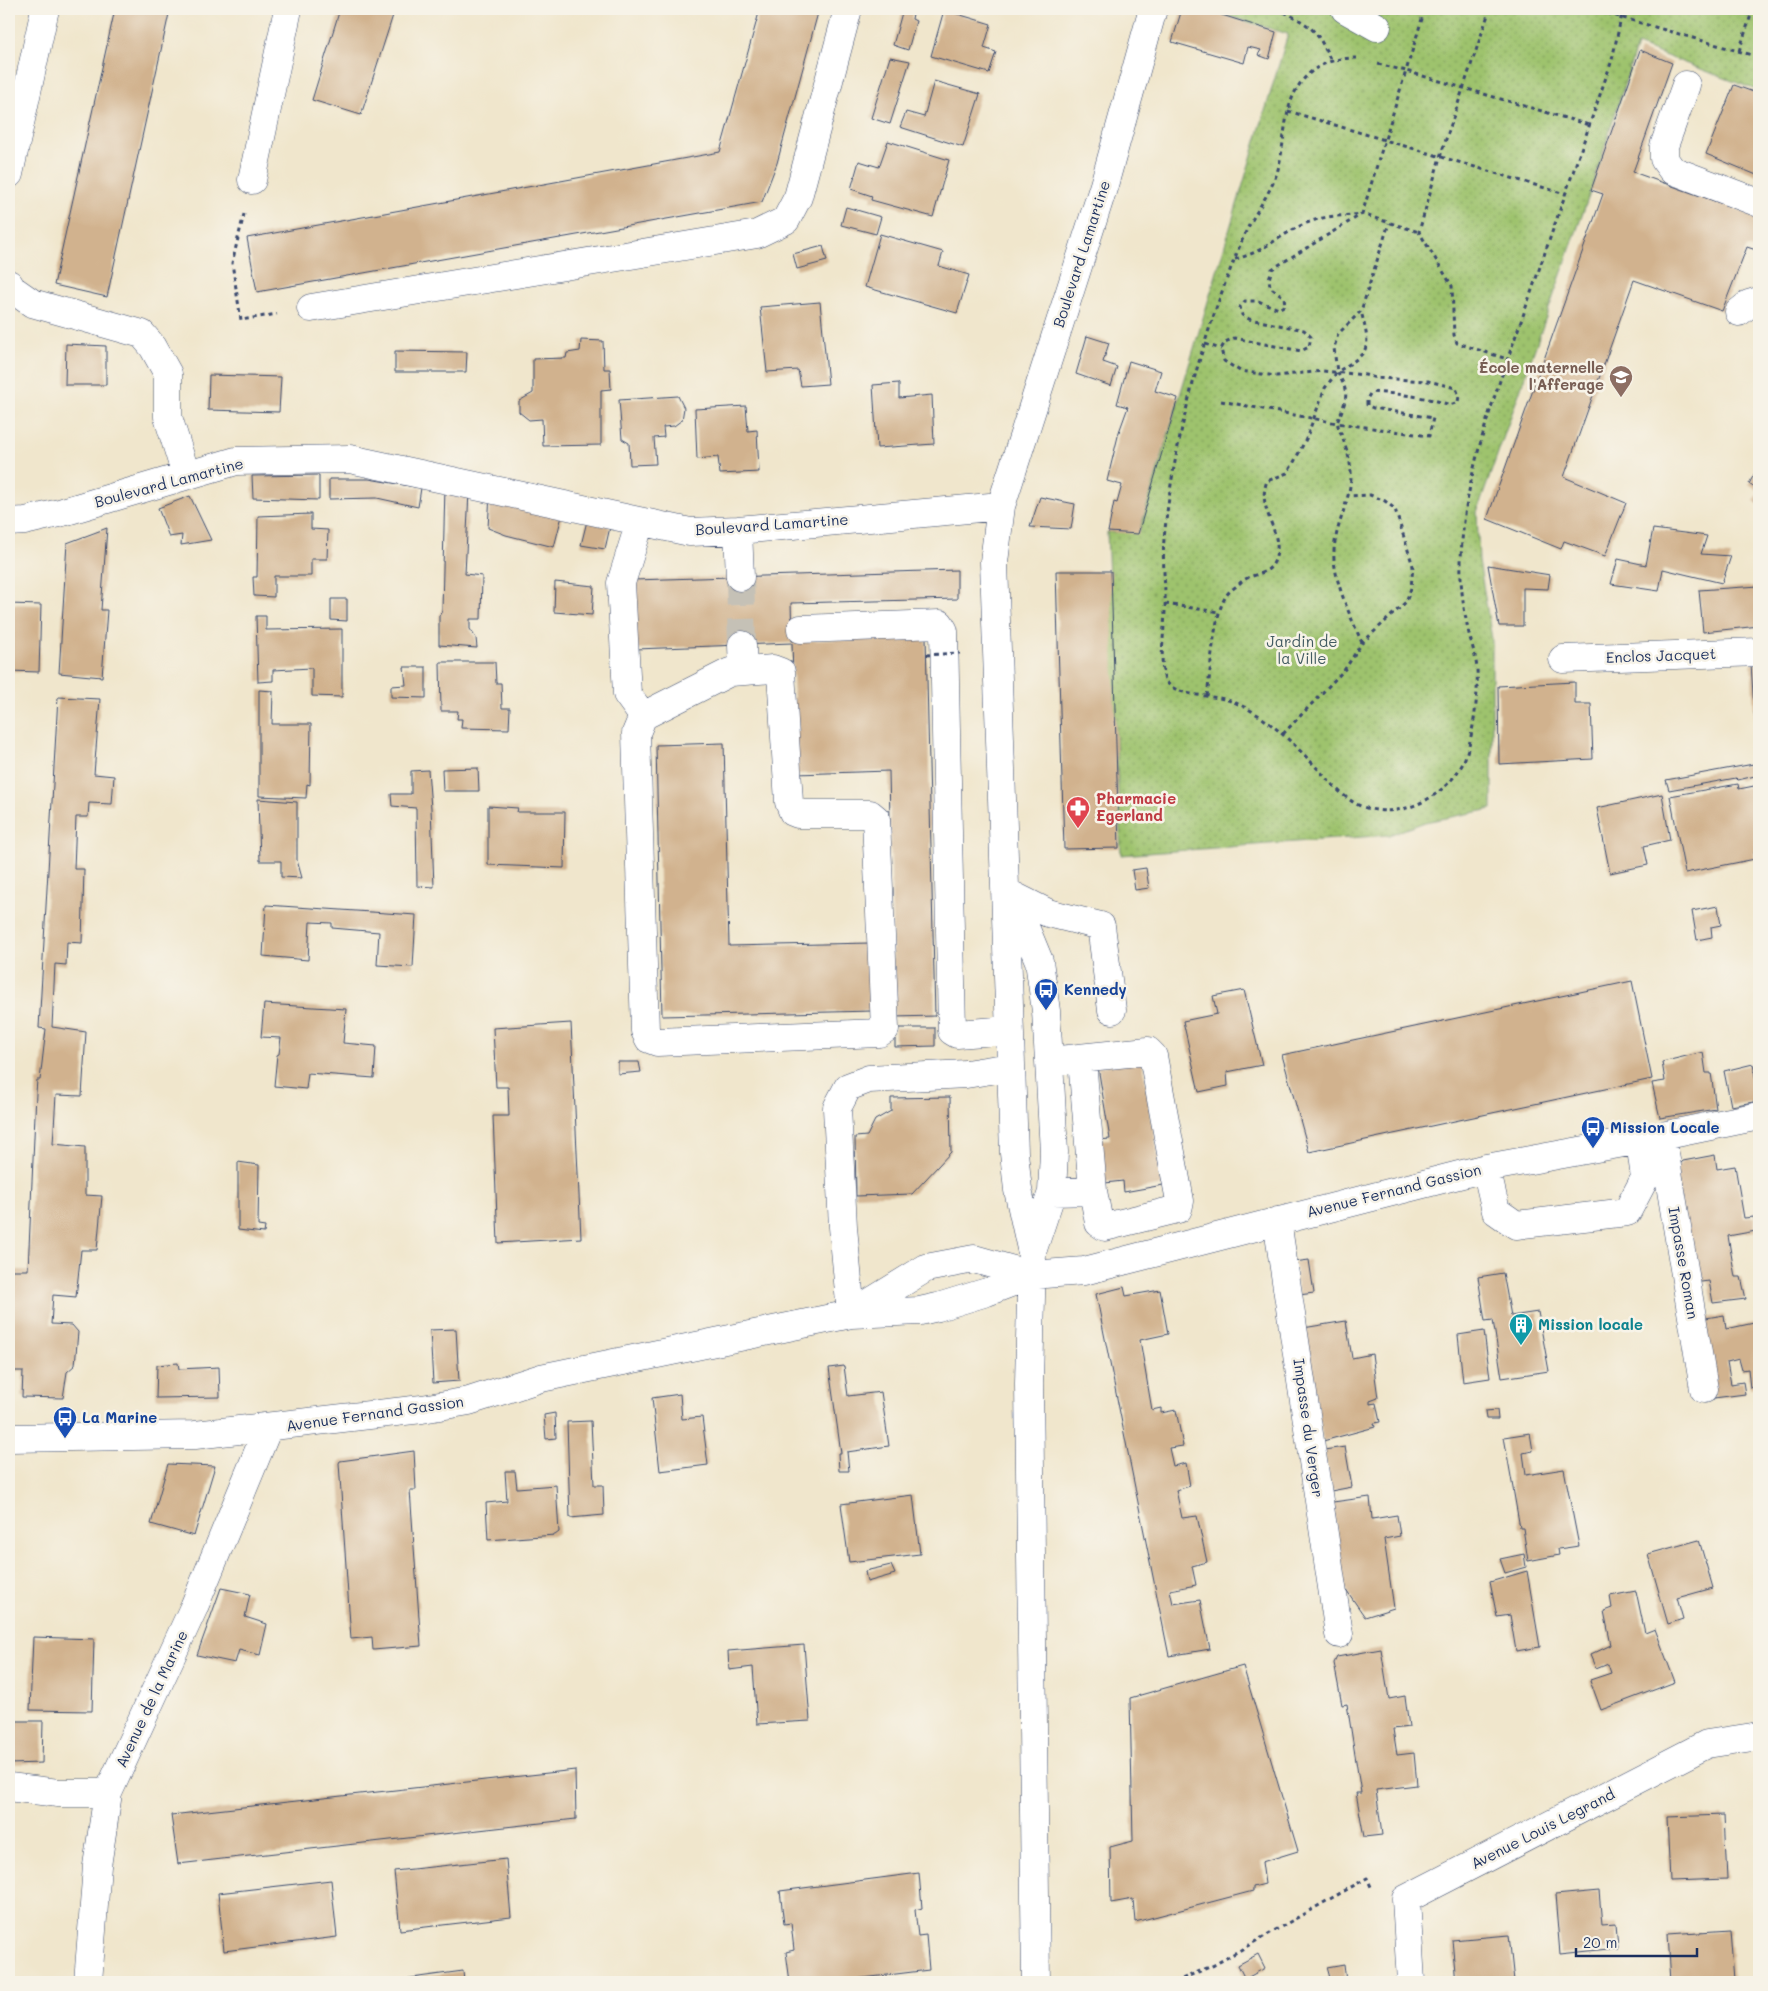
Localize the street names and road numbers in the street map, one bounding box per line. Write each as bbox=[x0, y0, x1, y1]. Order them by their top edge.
street label: Boulevard Lamartine bbox=[1048, 178, 1114, 330]
street label: Boulevard Lamartine bbox=[92, 453, 245, 512]
street label: Boulevard Lamartine bbox=[695, 509, 849, 539]
street label: Enclos Jacquet bbox=[1605, 643, 1717, 667]
street label: Avenue Fernand Gassion bbox=[1304, 1159, 1483, 1221]
street label: Impasse Roman bbox=[1664, 1205, 1704, 1321]
street label: Impasse du Verger bbox=[1289, 1357, 1329, 1499]
street label: Avenue Fernand Gassion bbox=[285, 1391, 465, 1435]
street label: Avenue de la Marine bbox=[110, 1627, 192, 1770]
street label: Avenue Louis Legrand bbox=[1467, 1783, 1618, 1873]

